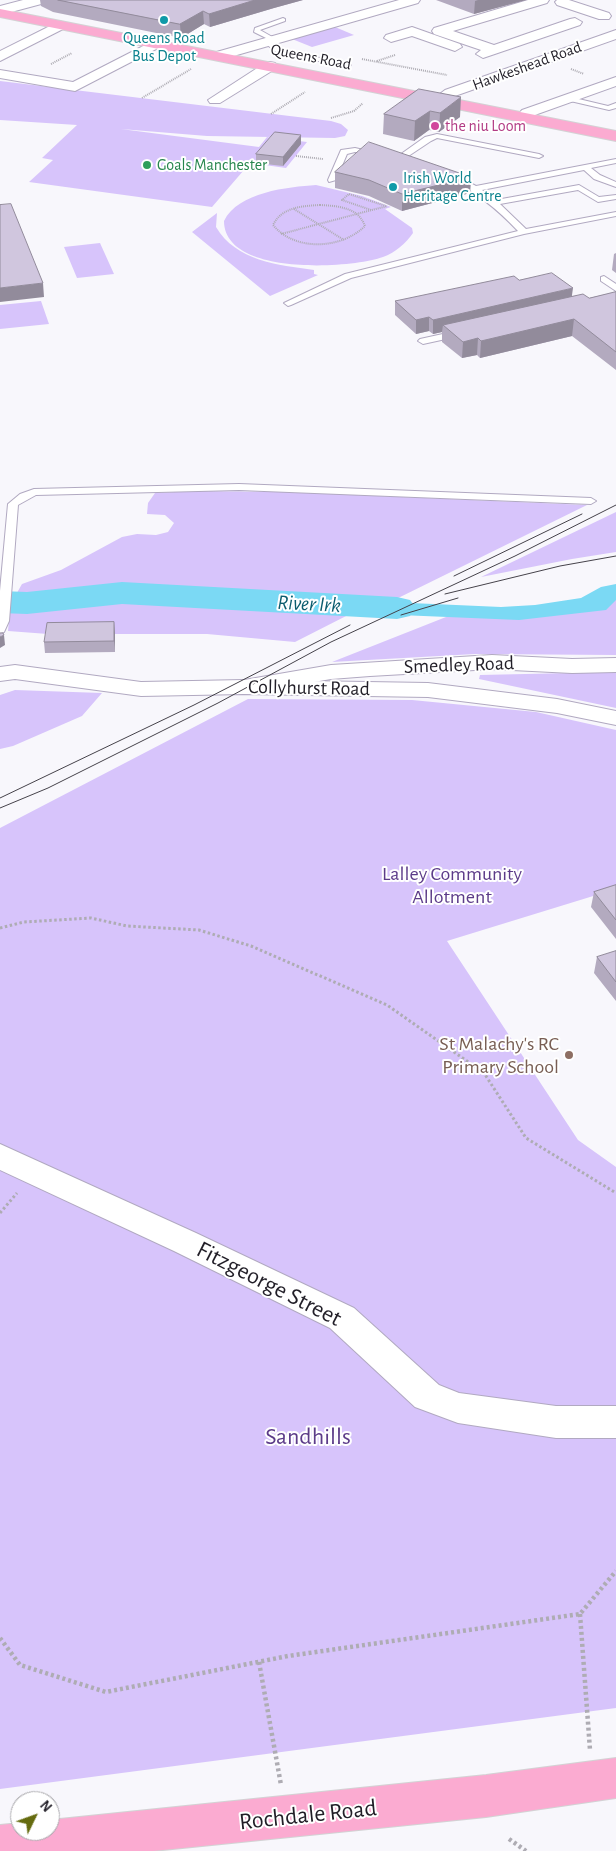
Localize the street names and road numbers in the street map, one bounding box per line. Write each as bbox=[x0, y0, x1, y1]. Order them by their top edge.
street label: Hawkeshead Road bbox=[470, 37, 584, 95]
street label: Queens Road bbox=[269, 40, 353, 74]
street label: Smedley Road bbox=[403, 651, 515, 679]
street label: Collyhurst Road bbox=[248, 675, 370, 701]
street label: Fitzgeorge Street bbox=[192, 1235, 346, 1333]
street label: Rochdale Road bbox=[238, 1793, 378, 1837]

